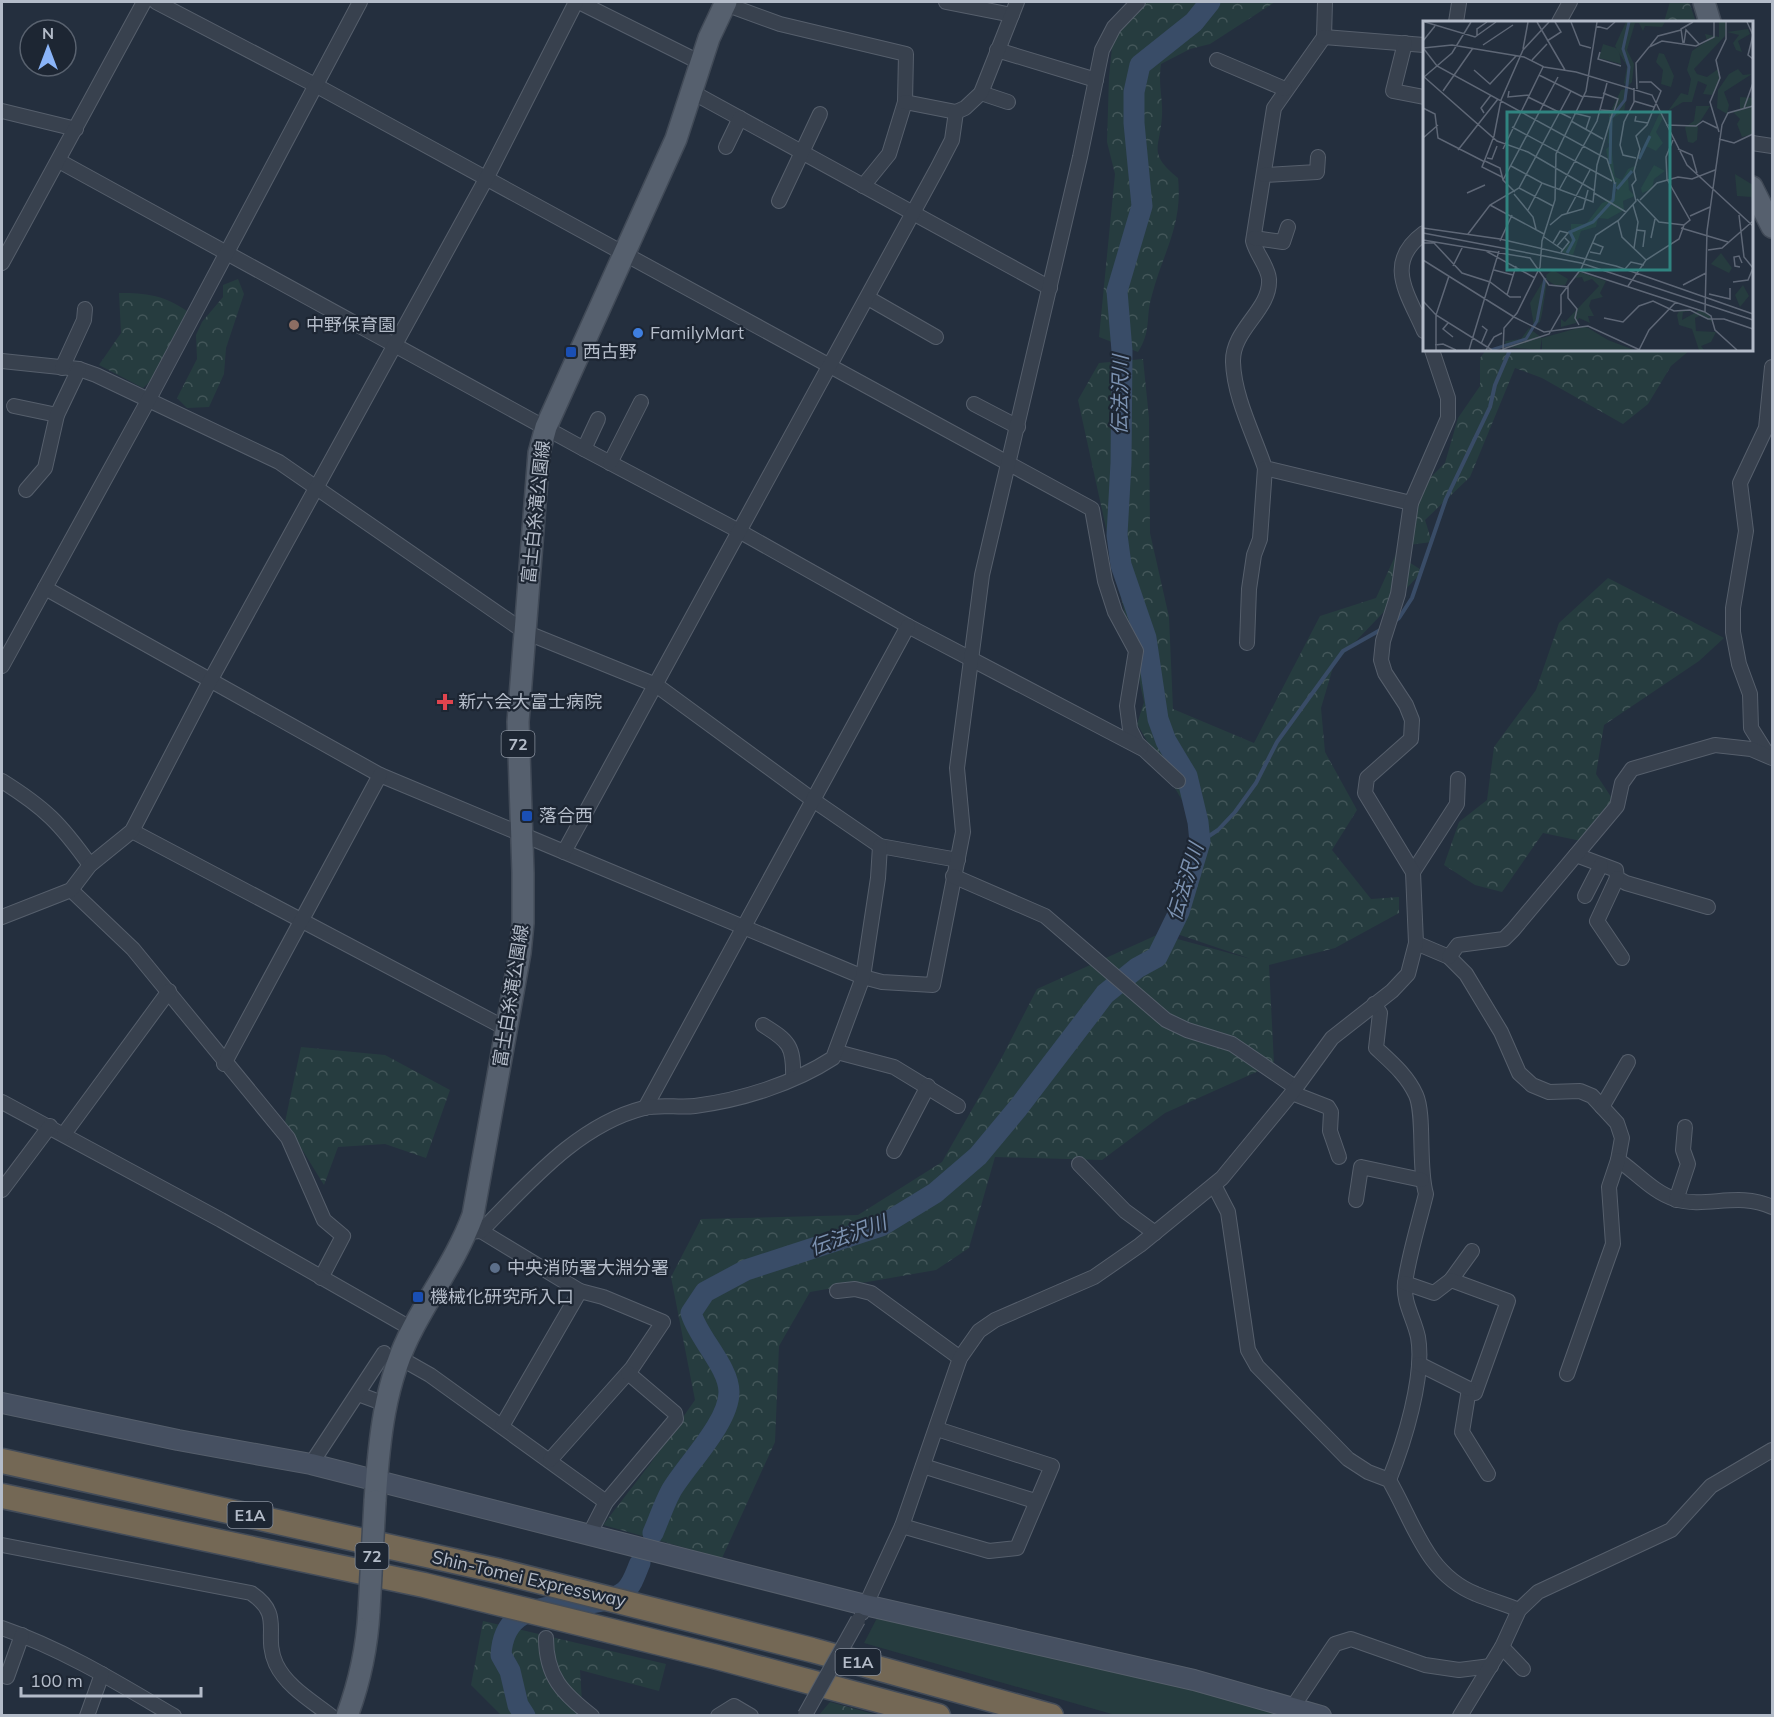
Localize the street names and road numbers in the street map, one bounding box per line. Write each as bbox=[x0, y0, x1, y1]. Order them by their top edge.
street label: 富士白糸滝公園線 bbox=[517, 439, 554, 585]
road number: 72 bbox=[502, 731, 534, 757]
street label: 富士白糸滝公園線 bbox=[488, 923, 533, 1069]
road number: E1A bbox=[228, 1502, 272, 1528]
road number: 72 bbox=[356, 1543, 388, 1569]
street label: Shin-Tomei Expressway bbox=[430, 1545, 629, 1612]
road number: E1A bbox=[836, 1649, 880, 1675]

